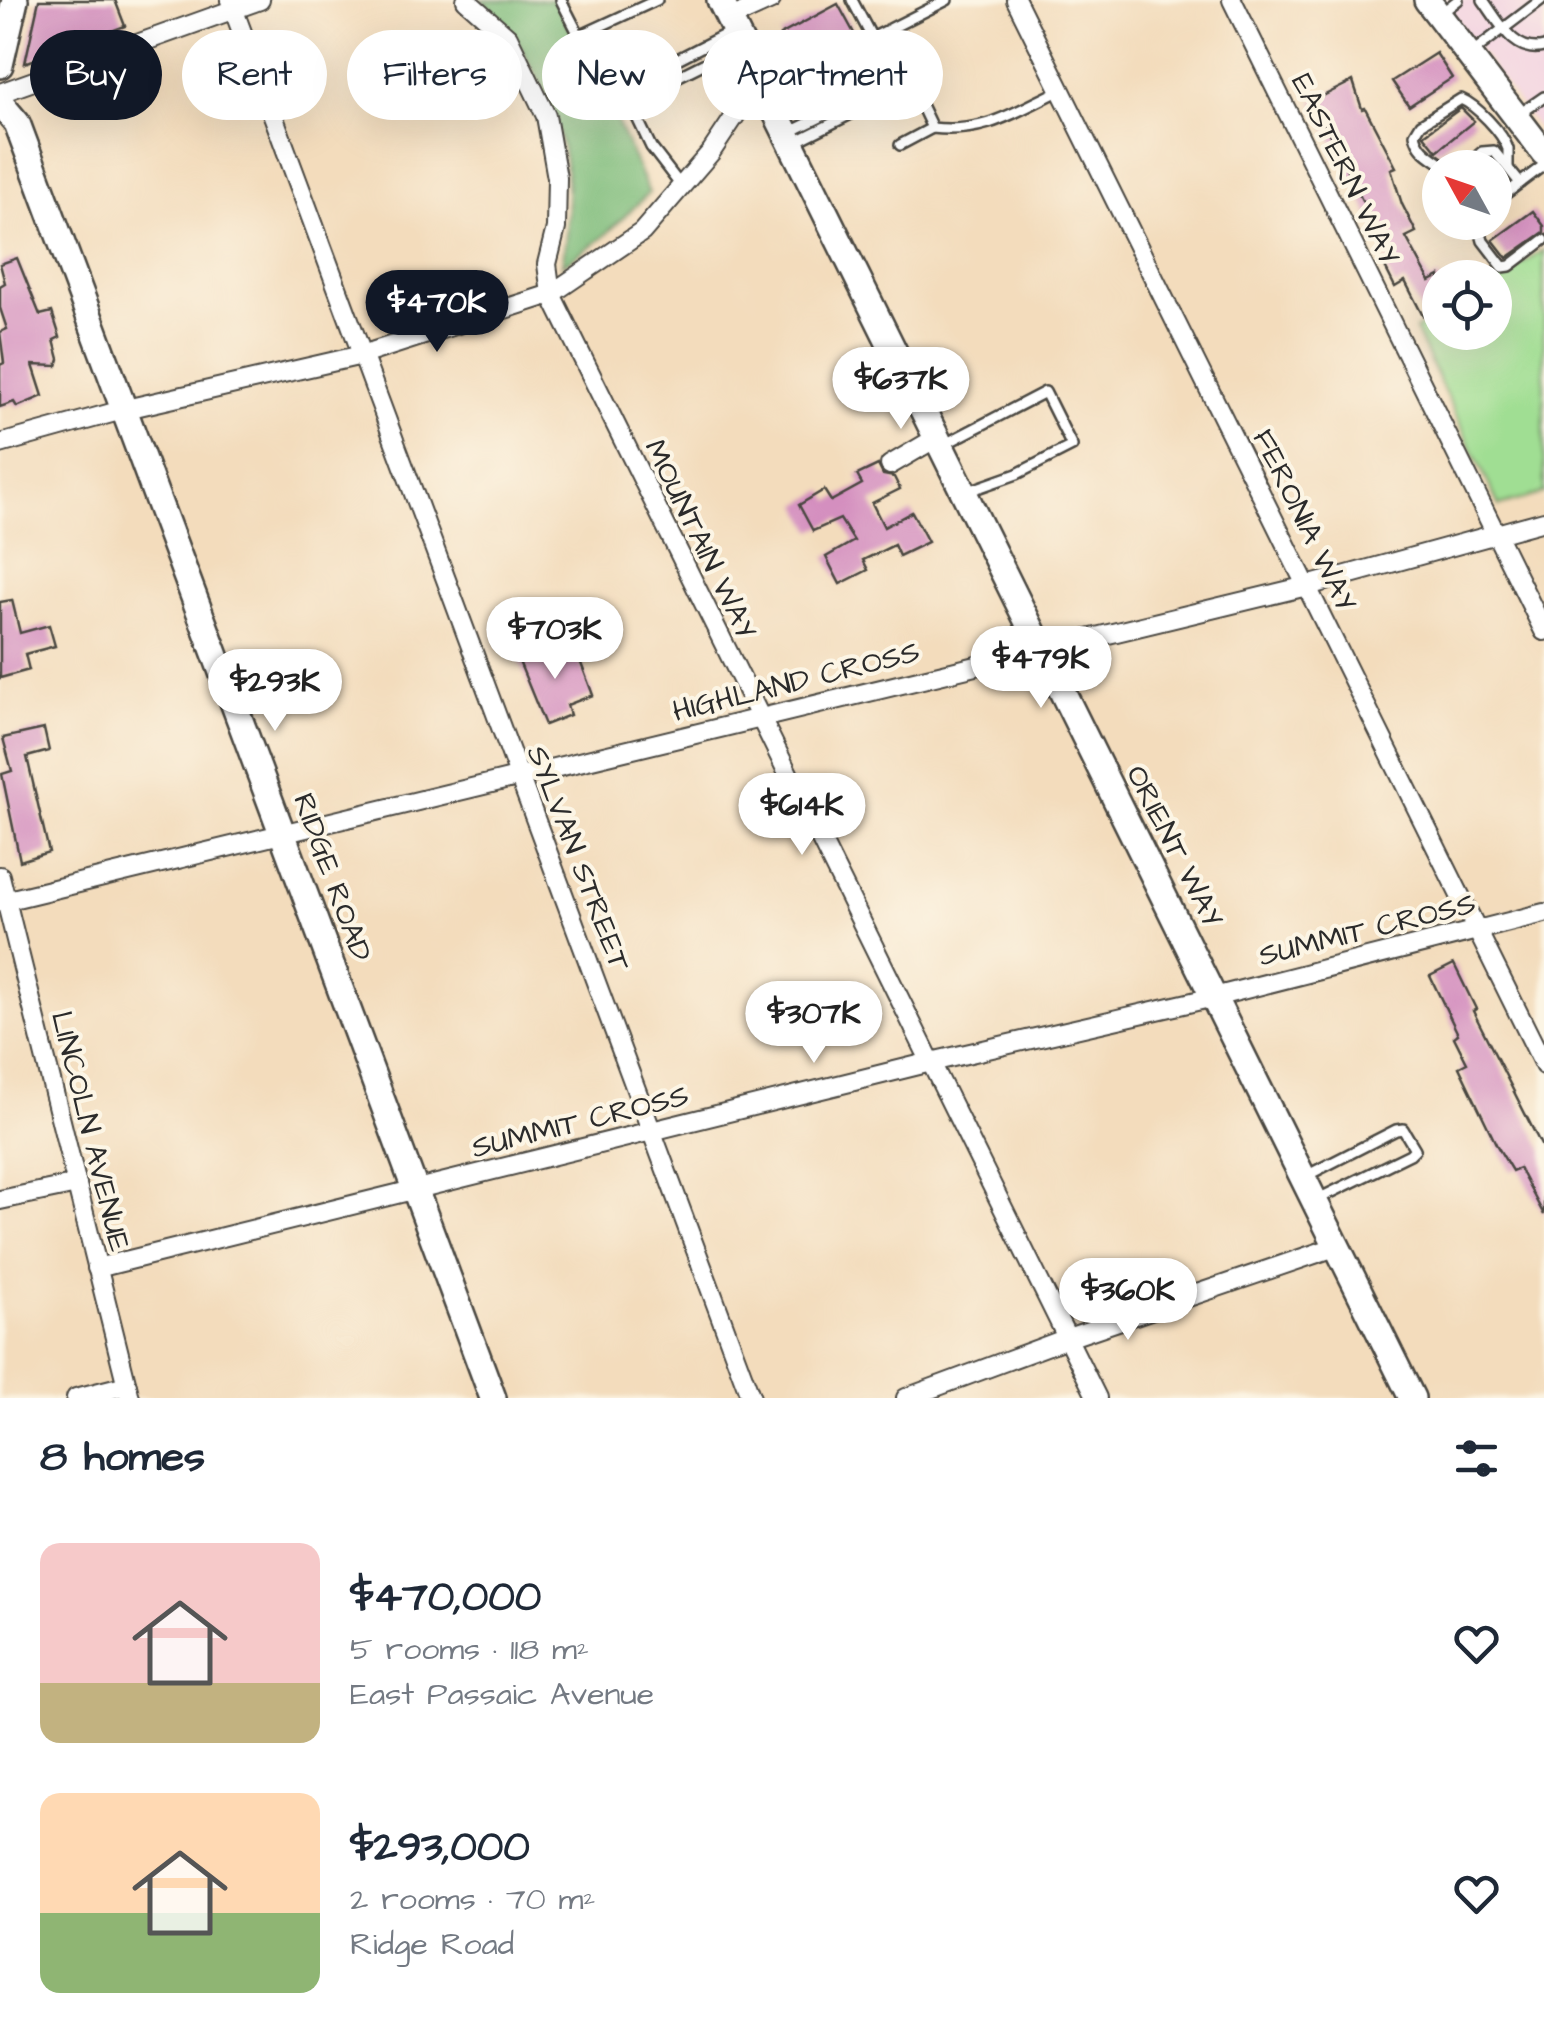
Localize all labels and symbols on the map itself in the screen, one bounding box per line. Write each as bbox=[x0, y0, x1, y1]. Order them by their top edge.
street label: EASTERN WAY bbox=[1281, 67, 1410, 272]
north arrow bbox=[1422, 150, 1512, 240]
pin: $470K bbox=[367, 270, 507, 355]
pin: $637K bbox=[831, 347, 971, 432]
street label: FERONIA WAY bbox=[1242, 422, 1366, 619]
street label: MOUNTAIN WAY bbox=[634, 433, 767, 646]
pin: $703K bbox=[485, 597, 625, 682]
pin: $479K bbox=[971, 626, 1111, 711]
street label: HIGHLAND CROSS bbox=[668, 631, 924, 733]
pin: $293K bbox=[205, 649, 345, 734]
street label: SYLVAN STREET bbox=[516, 740, 641, 977]
street label: ORIENT WAY bbox=[1115, 758, 1233, 935]
pin: $614K bbox=[732, 773, 872, 858]
street label: RIDGE ROAD bbox=[282, 787, 382, 967]
street label: SUMMIT CROSS bbox=[1254, 883, 1480, 977]
pin: $307K bbox=[744, 981, 884, 1066]
street label: LINCOLN AVENUE bbox=[40, 1007, 140, 1256]
street label: SUMMIT CROSS bbox=[467, 1075, 693, 1169]
pin: $360K bbox=[1058, 1258, 1198, 1343]

